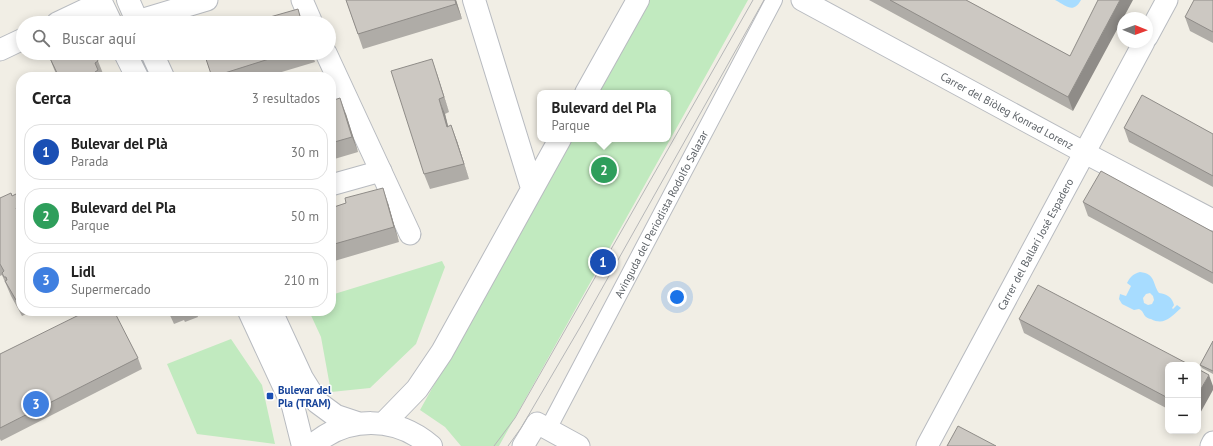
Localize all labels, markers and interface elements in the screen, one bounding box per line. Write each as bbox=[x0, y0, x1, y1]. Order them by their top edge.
north arrow bbox=[1117, 12, 1153, 48]
search box bbox=[16, 16, 336, 60]
icon: search bbox=[30, 27, 52, 49]
text: Buscar aquí bbox=[62, 29, 136, 48]
street label: Carrer del Biòleg Konrad Lorenz bbox=[938, 69, 1076, 153]
text: Cerca bbox=[32, 87, 71, 109]
text: 3 resultados bbox=[252, 90, 320, 107]
popup bbox=[537, 90, 671, 142]
text: Bulevard del Pla bbox=[552, 98, 656, 117]
text: Parque bbox=[552, 117, 590, 134]
street label: Avinguda del Periodista Rodolfo Salazar bbox=[611, 128, 711, 300]
text: Bulevar del Plà bbox=[71, 134, 168, 153]
text: 1 bbox=[42, 144, 50, 161]
text: 30 m bbox=[291, 144, 319, 161]
text: Parada bbox=[71, 153, 109, 170]
pin: 2 bbox=[591, 155, 617, 185]
street label: Carrer del Ballarí José Espadero bbox=[994, 176, 1077, 313]
text: Bulevard del Pla bbox=[71, 198, 176, 217]
text: 2 bbox=[42, 208, 50, 225]
text: 50 m bbox=[291, 208, 319, 225]
text: Parque bbox=[71, 217, 109, 234]
pin: 1 bbox=[590, 247, 616, 277]
text: Lidl bbox=[71, 262, 95, 281]
text: 3 bbox=[42, 272, 50, 289]
text: 210 m bbox=[284, 272, 319, 289]
text: Supermercado bbox=[71, 281, 151, 298]
your location bbox=[667, 287, 687, 307]
map controls bbox=[1165, 362, 1201, 434]
button: + bbox=[1165, 362, 1201, 398]
place label: Bulevar del Pla (TRAM) bbox=[278, 383, 332, 410]
pin: 3 bbox=[23, 389, 49, 419]
marker: Bulevar del Pla (TRAM) bbox=[265, 391, 275, 401]
button: − bbox=[1165, 398, 1201, 434]

